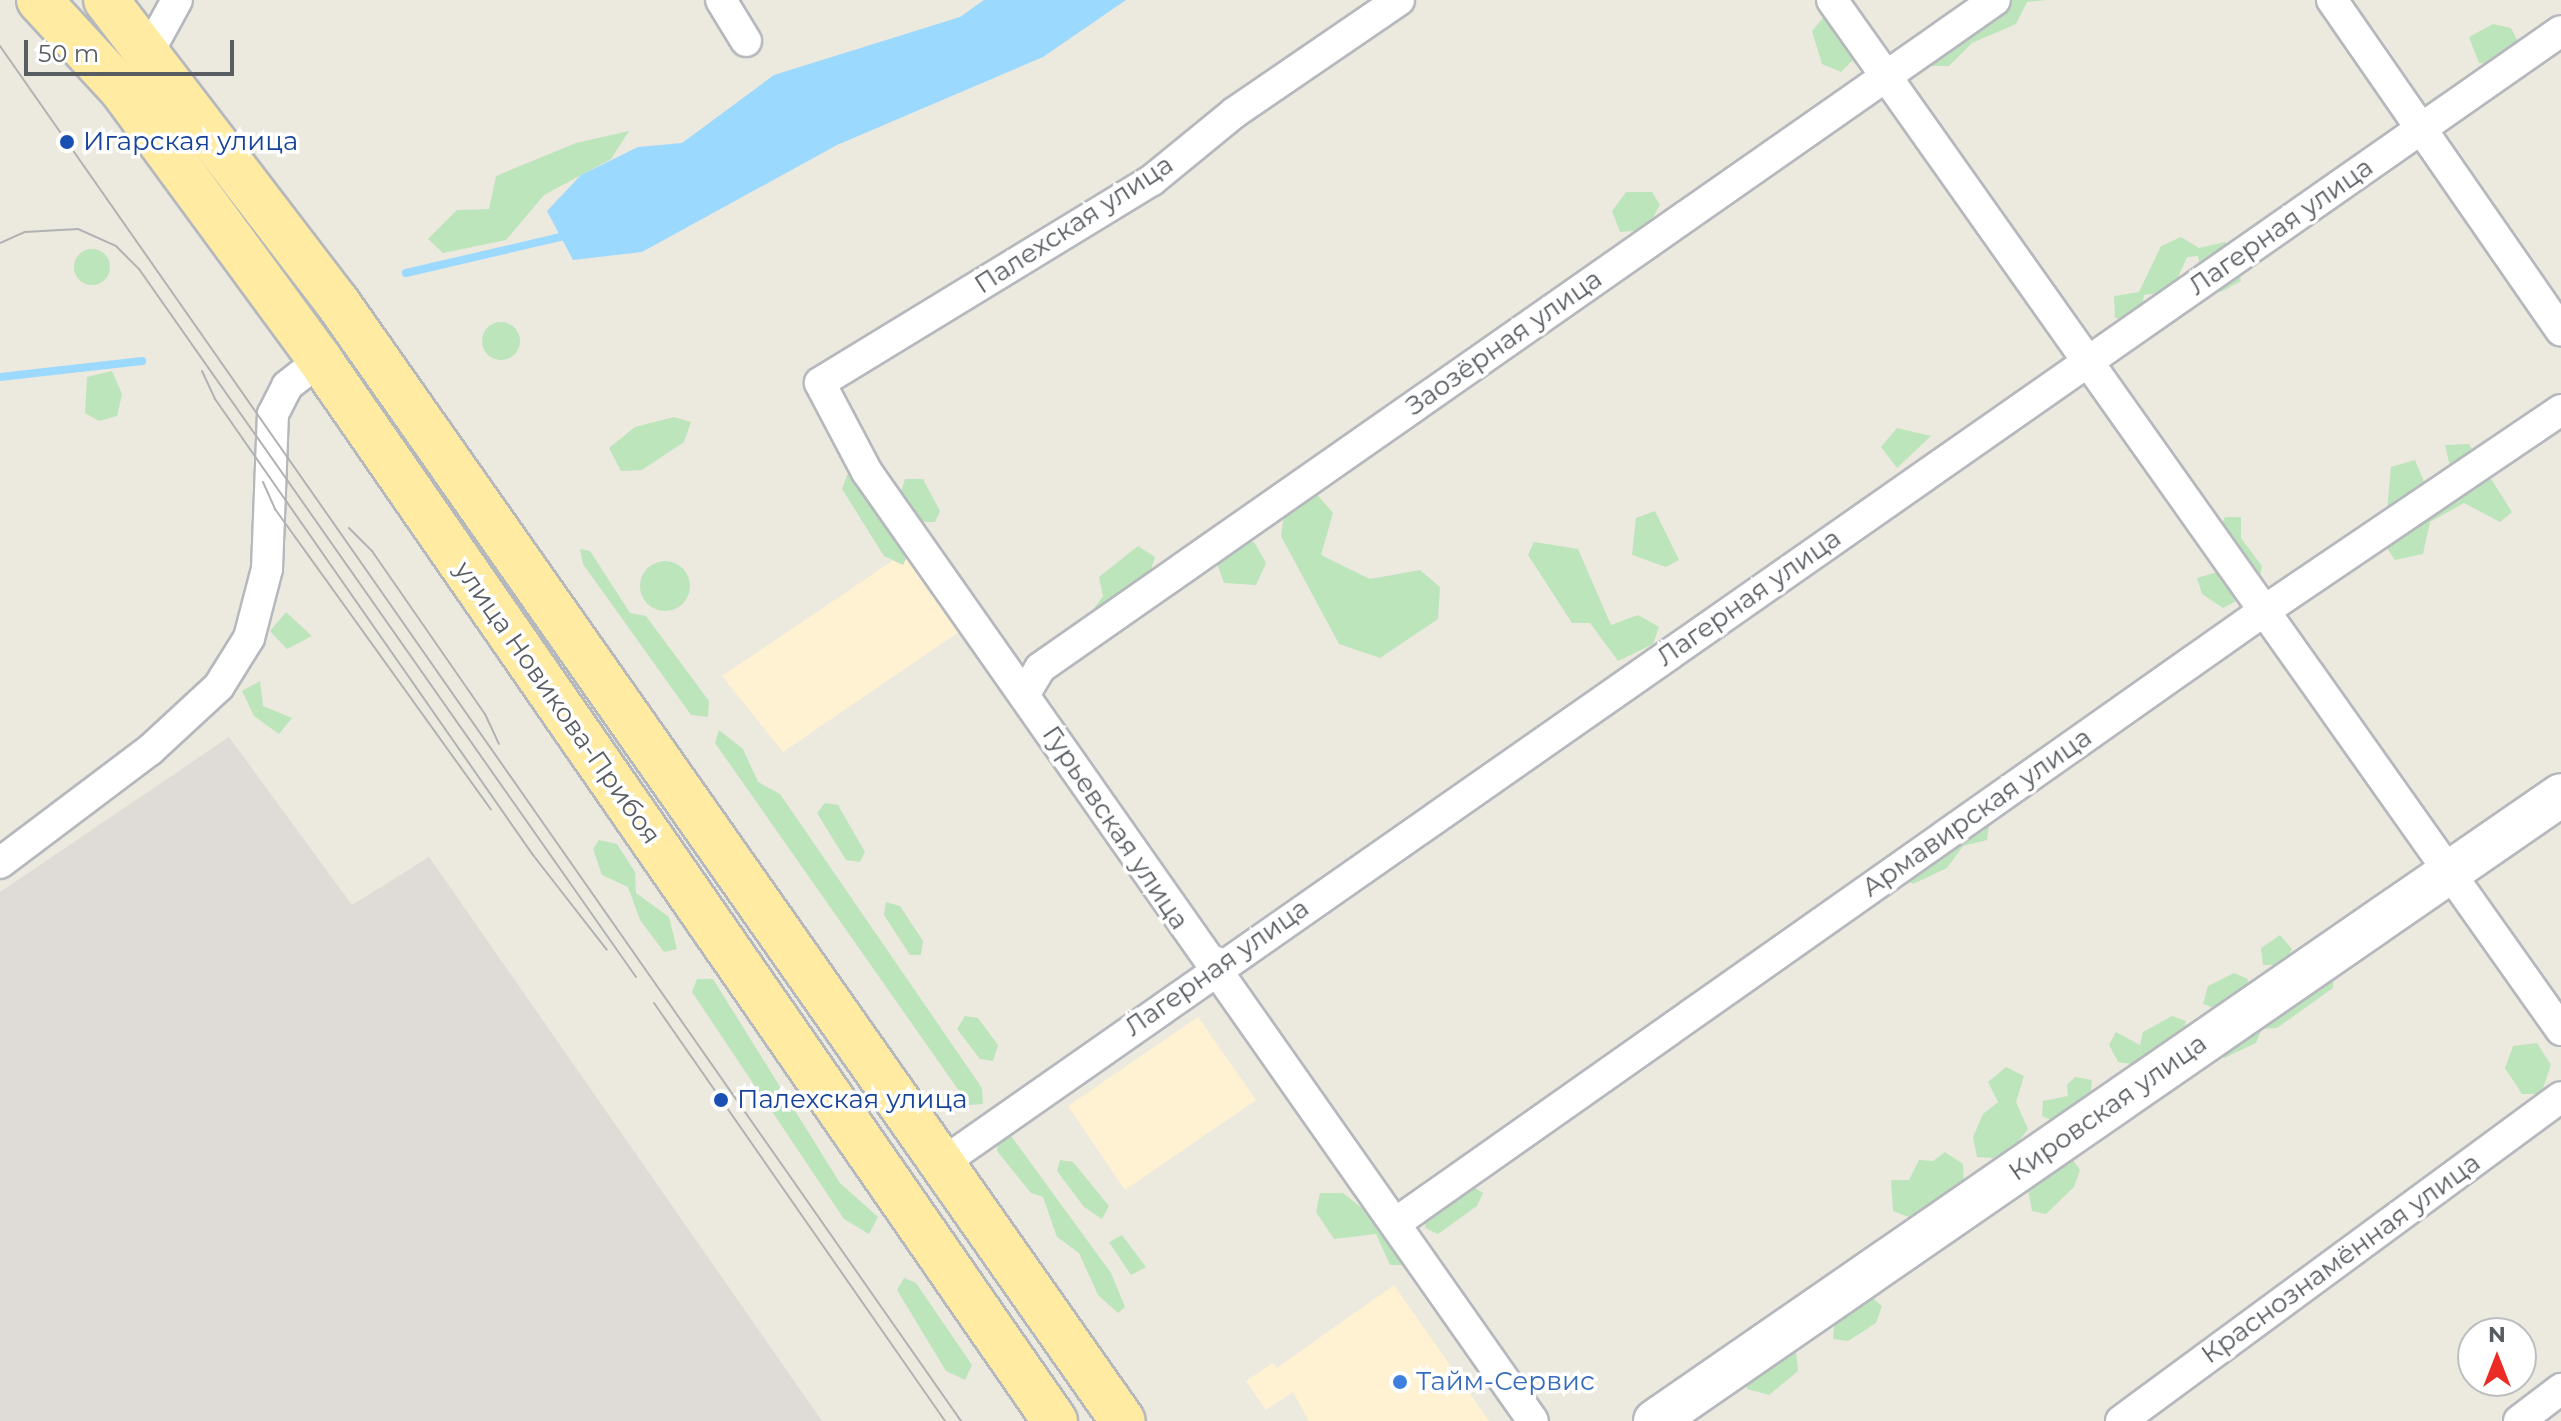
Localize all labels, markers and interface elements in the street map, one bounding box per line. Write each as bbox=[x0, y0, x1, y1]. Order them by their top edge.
scale bar bbox=[28, 24, 238, 74]
text: 50 m bbox=[38, 39, 99, 68]
place label: Игарская улица bbox=[83, 126, 298, 158]
marker: Игарская улица bbox=[58, 133, 76, 151]
street label: Палехская улица bbox=[969, 149, 1179, 301]
street label: Лагерная улица bbox=[2183, 152, 2379, 302]
street label: Заозёрная улица bbox=[1400, 264, 1608, 422]
street label: Лагерная улица bbox=[1651, 523, 1847, 673]
street label: улица Новикова-Прибоя bbox=[447, 556, 667, 850]
street label: Гурьевская улица bbox=[1035, 720, 1195, 936]
street label: Армавирская улица bbox=[1856, 722, 2098, 904]
street label: Лагерная улица bbox=[1119, 893, 1315, 1043]
street label: Кировская улица bbox=[2003, 1028, 2213, 1188]
place label: Палехская улица bbox=[737, 1084, 967, 1116]
marker: Палехская улица bbox=[712, 1091, 730, 1109]
street label: Краснознамённая улица bbox=[2196, 1147, 2486, 1371]
north arrow bbox=[2457, 1317, 2537, 1397]
text: N bbox=[2488, 1321, 2506, 1348]
place label: Тайм-Сервис bbox=[1416, 1366, 1595, 1398]
marker: Тайм-Сервис bbox=[1391, 1373, 1409, 1391]

